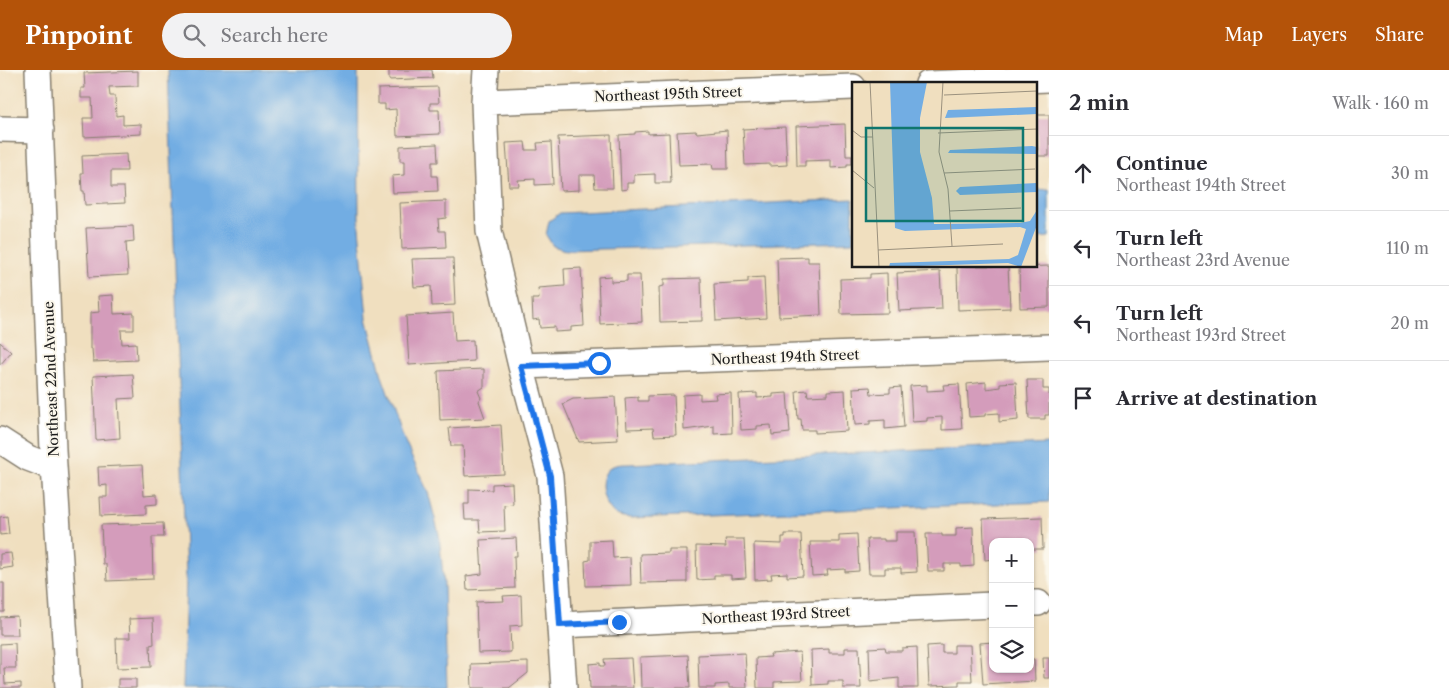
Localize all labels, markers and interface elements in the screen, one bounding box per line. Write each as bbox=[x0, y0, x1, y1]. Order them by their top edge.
search box bbox=[162, 13, 512, 58]
text: Pinpoint bbox=[25, 21, 132, 50]
icon: search bbox=[180, 21, 208, 49]
text: Search here bbox=[220, 24, 328, 47]
text: Map bbox=[1225, 24, 1263, 46]
text: Layers bbox=[1291, 24, 1347, 46]
text: Share bbox=[1375, 24, 1424, 46]
street label: Northeast 195th Street bbox=[594, 82, 742, 106]
inset map bbox=[852, 82, 1036, 268]
text: 2 min bbox=[1069, 90, 1129, 115]
text: Walk · 160 m bbox=[1332, 93, 1429, 113]
text: Continue bbox=[1116, 152, 1208, 175]
icon: ahead bbox=[1069, 159, 1097, 187]
text: 30 m bbox=[1391, 163, 1429, 183]
text: Northeast 194th Street bbox=[1116, 175, 1286, 195]
text: Turn left bbox=[1116, 227, 1203, 250]
icon: left bbox=[1069, 234, 1097, 262]
text: 110 m bbox=[1386, 238, 1429, 258]
text: Northeast 23rd Avenue bbox=[1116, 250, 1290, 270]
street label: Northeast 22nd Avenue bbox=[39, 301, 63, 457]
text: Turn left bbox=[1116, 302, 1203, 325]
icon: left bbox=[1069, 309, 1097, 337]
text: 20 m bbox=[1390, 313, 1429, 333]
text: Northeast 193rd Street bbox=[1116, 325, 1286, 345]
street label: Northeast 194th Street bbox=[710, 345, 860, 369]
route start bbox=[588, 352, 611, 375]
icon: arrive bbox=[1069, 384, 1097, 412]
text: Arrive at destination bbox=[1116, 387, 1317, 410]
map controls bbox=[989, 538, 1034, 673]
button: + bbox=[989, 538, 1034, 583]
button: − bbox=[989, 583, 1034, 628]
street label: Northeast 193rd Street bbox=[701, 602, 851, 628]
route end bbox=[608, 611, 631, 634]
button: layers bbox=[989, 628, 1034, 673]

